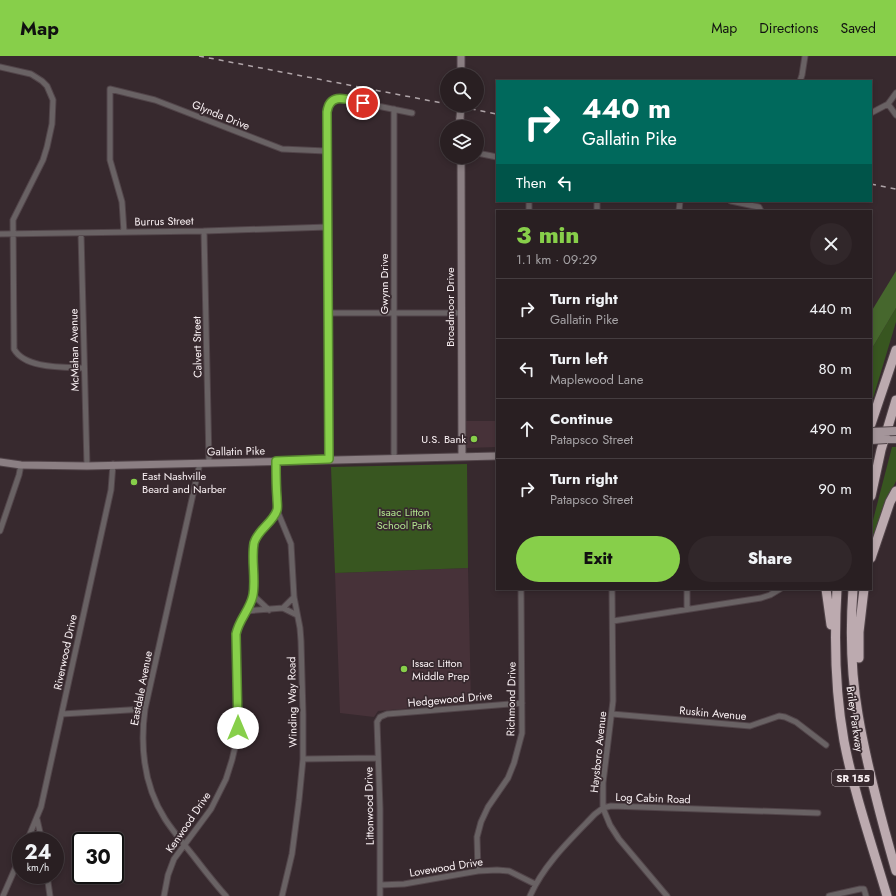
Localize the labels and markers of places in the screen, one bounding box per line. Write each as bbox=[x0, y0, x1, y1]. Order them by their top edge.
pin bbox=[346, 86, 380, 120]
place label: U.S. Bank bbox=[421, 431, 466, 447]
marker: U.S. Bank bbox=[469, 434, 479, 444]
place label: East Nashville Beard and Narber bbox=[142, 468, 227, 497]
marker: East Nashville Beard and Narber bbox=[129, 477, 139, 487]
place label: Issac Litton Middle Prep bbox=[412, 655, 469, 684]
marker: Issac Litton Middle Prep bbox=[399, 664, 409, 674]

